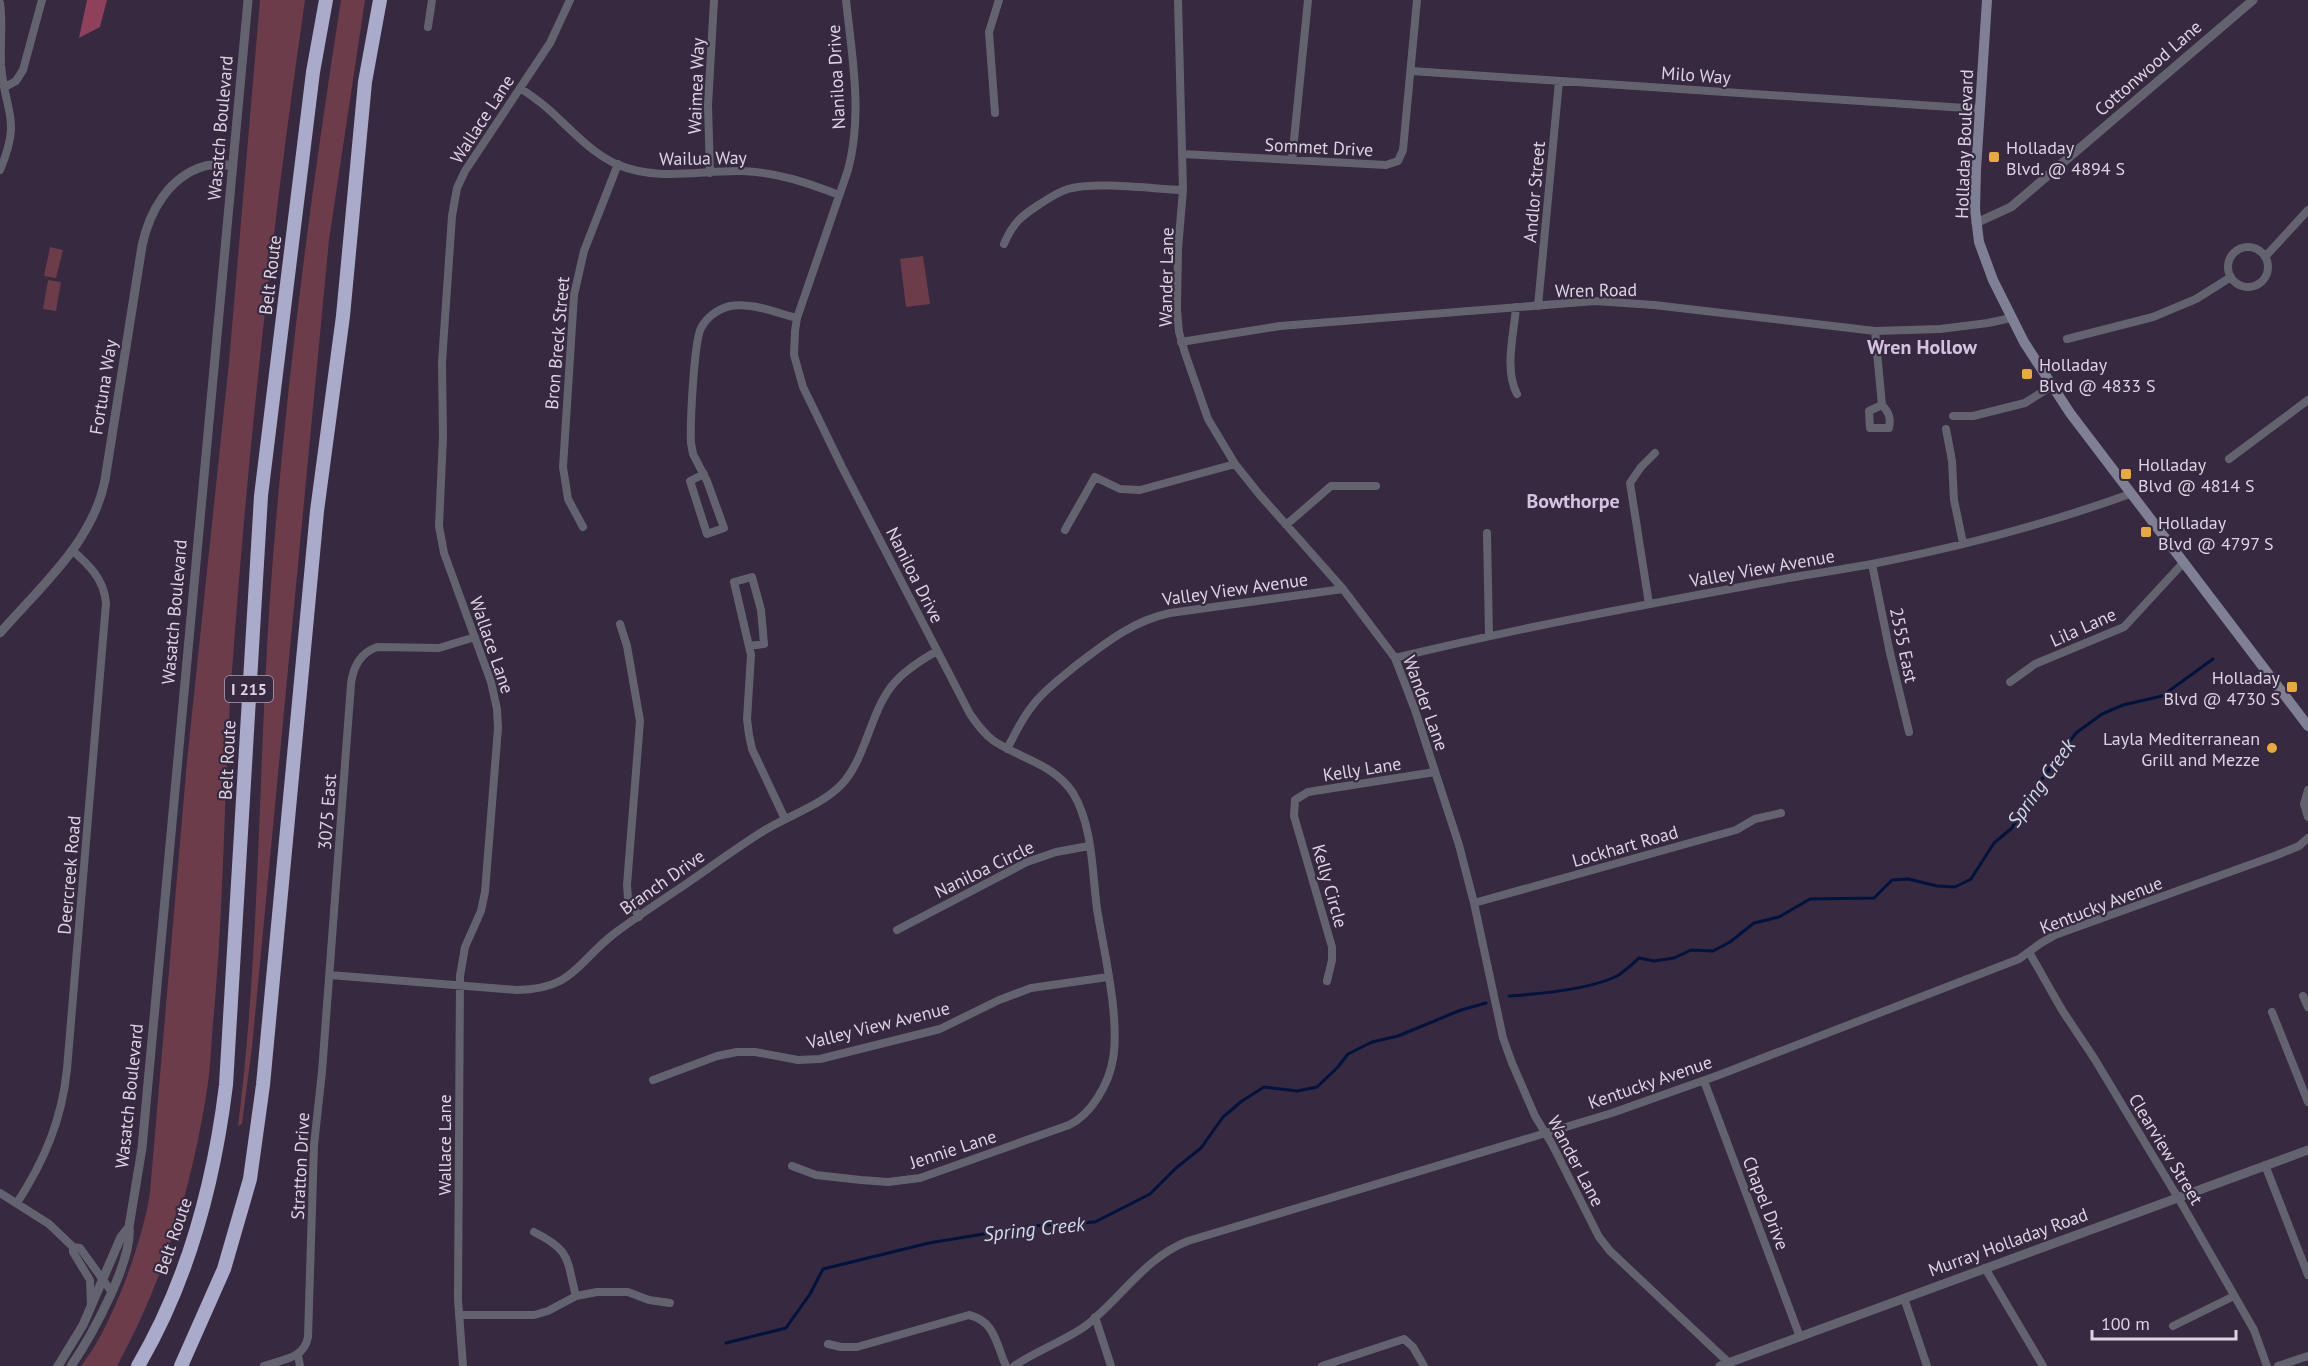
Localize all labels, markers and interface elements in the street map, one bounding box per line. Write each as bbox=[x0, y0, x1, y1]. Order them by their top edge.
street label: Cottonwood Lane bbox=[2090, 15, 2206, 121]
street label: Naniloa Drive bbox=[822, 24, 850, 130]
street label: Waimea Way bbox=[683, 37, 709, 135]
street label: Wasatch Boulevard bbox=[202, 54, 238, 202]
street label: Milo Way bbox=[1660, 61, 1732, 89]
street label: Holladay Boulevard bbox=[1950, 69, 1978, 219]
street label: Wallace Lane bbox=[445, 70, 519, 168]
street label: Sommet Drive bbox=[1264, 133, 1374, 161]
place label: Holladay Blvd. @ 4894 S bbox=[2006, 136, 2125, 180]
street label: Andlor Street bbox=[1518, 140, 1550, 244]
street label: Wailua Way bbox=[659, 146, 748, 170]
marker: Holladay Blvd. @ 4894 S bbox=[1987, 150, 2001, 164]
street label: Wander Lane bbox=[1154, 227, 1178, 327]
street label: Belt Route bbox=[254, 234, 286, 316]
street label: Bron Breck Street bbox=[540, 276, 574, 410]
street label: Wren Road bbox=[1555, 278, 1637, 302]
district label: Wren Hollow bbox=[1867, 334, 1978, 360]
street label: Fortuna Way bbox=[84, 337, 122, 436]
place label: Holladay Blvd @ 4833 S bbox=[2039, 353, 2156, 397]
marker: Holladay Blvd @ 4833 S bbox=[2020, 367, 2034, 381]
place label: Holladay Blvd @ 4814 S bbox=[2138, 453, 2255, 497]
marker: Holladay Blvd @ 4814 S bbox=[2119, 467, 2133, 481]
district label: Bowthorpe bbox=[1526, 488, 1620, 514]
place label: Holladay Blvd @ 4797 S bbox=[2158, 511, 2274, 555]
street label: Naniloa Drive bbox=[881, 523, 949, 627]
marker: Holladay Blvd @ 4797 S bbox=[2139, 525, 2153, 539]
street label: Wasatch Boulevard bbox=[156, 538, 192, 686]
street label: Valley View Avenue bbox=[1687, 544, 1836, 592]
street label: Valley View Avenue bbox=[1160, 567, 1309, 611]
street label: Wallace Lane bbox=[465, 593, 519, 697]
street label: Lila Lane bbox=[2046, 602, 2120, 652]
street label: 2555 East bbox=[1885, 605, 1923, 685]
street label: Wander Lane bbox=[1398, 652, 1454, 754]
place label: Holladay Blvd @ 4730 S bbox=[2164, 666, 2281, 710]
road number: I 215 bbox=[225, 676, 273, 702]
marker: Holladay Blvd @ 4730 S bbox=[2285, 680, 2299, 694]
street label: Belt Route bbox=[213, 719, 241, 801]
place label: Layla Mediterranean Grill and Mezze bbox=[2103, 727, 2260, 771]
water label: Spring Creek bbox=[2001, 733, 2082, 832]
marker: Layla Mediterranean Grill and Mezze bbox=[2265, 741, 2279, 755]
street label: Kelly Lane bbox=[1321, 751, 1403, 787]
street label: 3075 East bbox=[313, 773, 341, 851]
street label: Deercreek Road bbox=[52, 815, 86, 935]
street label: Lockhart Road bbox=[1569, 820, 1681, 872]
street label: Naniloa Circle bbox=[930, 835, 1038, 903]
street label: Kelly Circle bbox=[1307, 841, 1353, 931]
street label: Branch Drive bbox=[615, 844, 709, 920]
street label: Kentucky Avenue bbox=[2036, 871, 2166, 939]
street label: Valley View Avenue bbox=[803, 996, 952, 1054]
street label: Wasatch Boulevard bbox=[110, 1022, 148, 1170]
street label: Kentucky Avenue bbox=[1585, 1050, 1715, 1114]
street label: Clearview Street bbox=[2124, 1089, 2208, 1209]
street label: Wallace Lane bbox=[433, 1094, 456, 1196]
street label: Stratton Drive bbox=[286, 1112, 314, 1220]
street label: Wander Lane bbox=[1542, 1112, 1610, 1210]
street label: Jennie Lane bbox=[906, 1124, 999, 1174]
street label: Chapel Drive bbox=[1738, 1153, 1794, 1253]
street label: Belt Route bbox=[149, 1194, 197, 1278]
street label: Murray Holladay Road bbox=[1925, 1202, 2091, 1282]
water label: Spring Creek bbox=[982, 1211, 1087, 1247]
scale bar bbox=[2092, 1303, 2236, 1341]
text: 100 m bbox=[2101, 1312, 2150, 1335]

